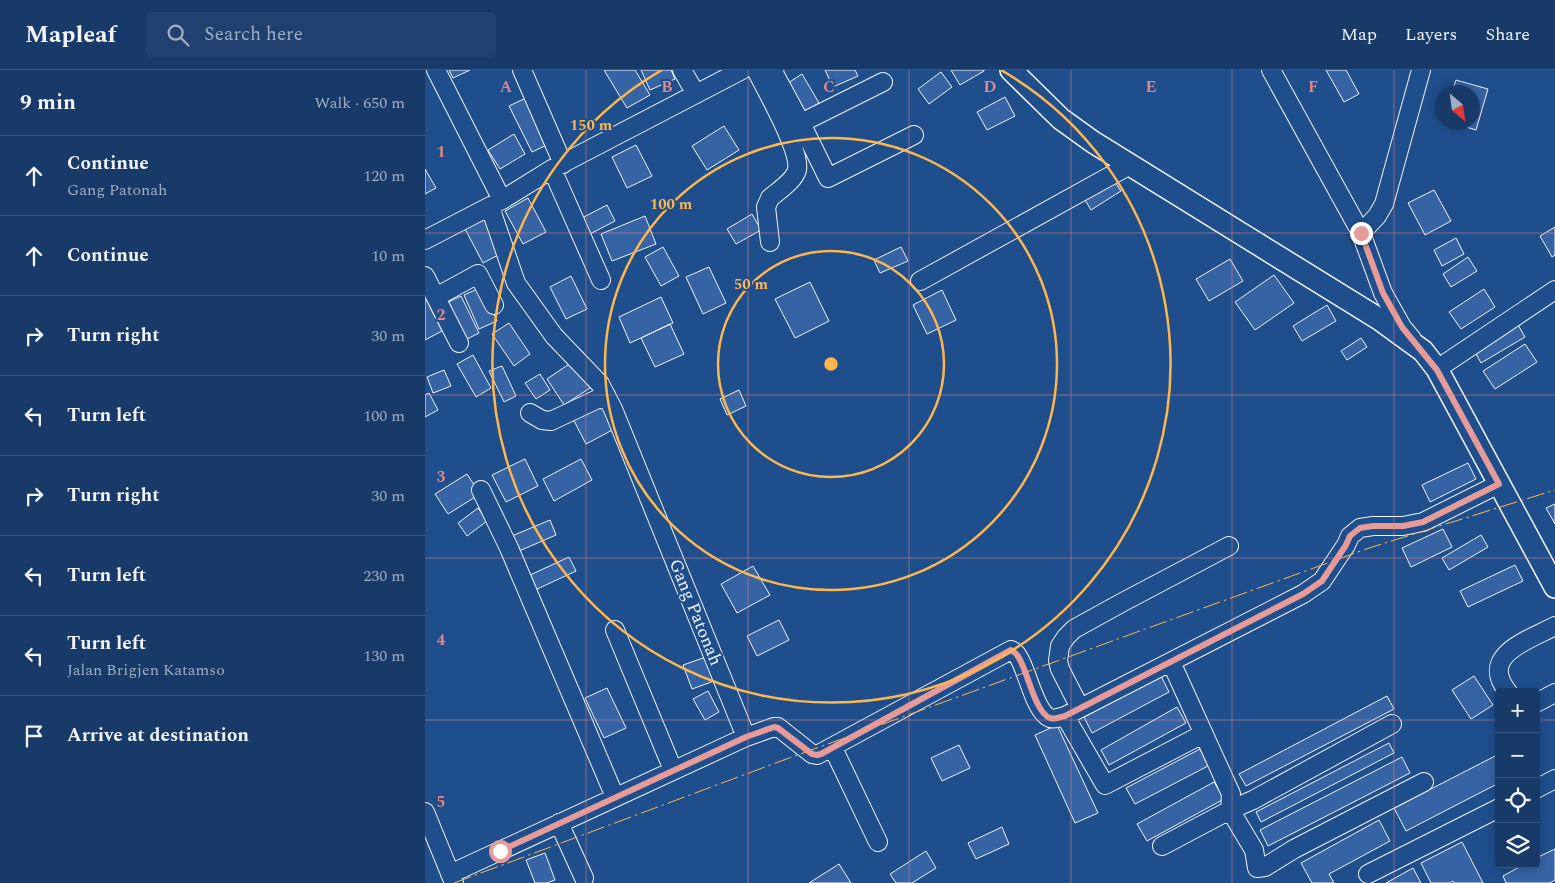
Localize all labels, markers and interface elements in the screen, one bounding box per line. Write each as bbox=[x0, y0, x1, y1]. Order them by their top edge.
search box bbox=[146, 12, 496, 57]
text: Mapleaf bbox=[25, 17, 116, 53]
text: Search here bbox=[204, 20, 303, 49]
icon: search bbox=[164, 21, 192, 49]
text: Map bbox=[1341, 21, 1377, 48]
text: Layers bbox=[1405, 21, 1457, 48]
text: Share bbox=[1485, 21, 1530, 48]
text: A bbox=[500, 75, 513, 99]
text: B bbox=[661, 75, 673, 99]
text: C bbox=[823, 75, 835, 99]
text: D bbox=[984, 75, 997, 99]
text: E bbox=[1146, 75, 1156, 99]
text: F bbox=[1308, 75, 1318, 99]
north arrow bbox=[1435, 85, 1480, 130]
text: 9 min bbox=[20, 87, 76, 119]
text: Walk · 650 m bbox=[314, 91, 405, 115]
text: 150 m bbox=[570, 114, 613, 137]
text: 1 bbox=[437, 140, 445, 164]
text: Continue bbox=[67, 149, 149, 178]
icon: ahead bbox=[20, 162, 48, 190]
text: 120 m bbox=[363, 164, 405, 188]
text: Gang Patonah bbox=[67, 178, 167, 202]
text: 100 m bbox=[650, 193, 693, 216]
route end bbox=[1350, 222, 1373, 245]
text: Continue bbox=[67, 241, 149, 270]
icon: ahead bbox=[20, 242, 48, 270]
text: 10 m bbox=[371, 244, 405, 268]
text: 50 m bbox=[734, 273, 769, 296]
text: 2 bbox=[437, 303, 446, 327]
text: Turn right bbox=[67, 321, 160, 350]
icon: right bbox=[20, 322, 48, 350]
text: 30 m bbox=[371, 324, 405, 348]
centre of rings bbox=[822, 355, 840, 373]
text: Turn left bbox=[67, 401, 146, 430]
icon: left bbox=[20, 402, 48, 430]
text: 100 m bbox=[363, 404, 405, 428]
text: 3 bbox=[437, 465, 446, 489]
text: Turn right bbox=[67, 481, 160, 510]
icon: right bbox=[20, 482, 48, 510]
text: 30 m bbox=[371, 484, 405, 508]
street label: Gang Patonah bbox=[662, 555, 729, 670]
text: Turn left bbox=[67, 561, 146, 590]
icon: left bbox=[20, 562, 48, 590]
text: 230 m bbox=[363, 564, 405, 588]
text: 4 bbox=[437, 628, 446, 652]
text: Turn left bbox=[67, 629, 146, 658]
icon: left bbox=[20, 642, 48, 670]
text: 130 m bbox=[363, 644, 405, 668]
text: Jalan Brigjen Katamso bbox=[67, 658, 225, 682]
map controls bbox=[1495, 688, 1540, 868]
button: + bbox=[1495, 688, 1540, 733]
text: Arrive at destination bbox=[67, 721, 249, 750]
icon: arrive bbox=[20, 722, 48, 750]
button: − bbox=[1495, 733, 1540, 778]
button: locate bbox=[1495, 778, 1540, 823]
text: 5 bbox=[437, 790, 445, 814]
button: layers bbox=[1495, 823, 1540, 868]
route start bbox=[489, 840, 512, 863]

